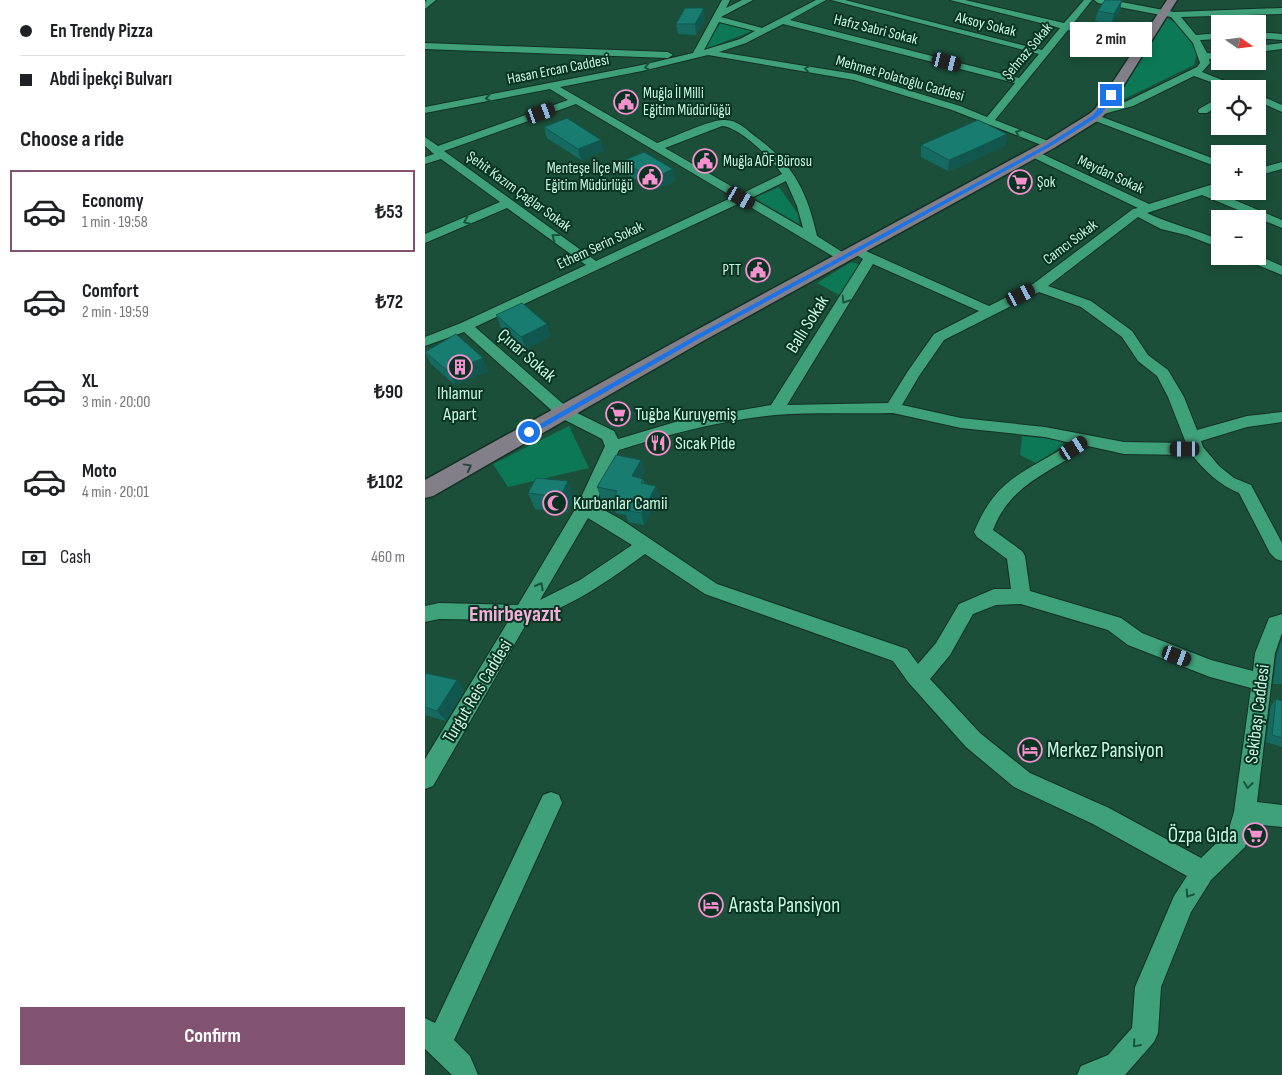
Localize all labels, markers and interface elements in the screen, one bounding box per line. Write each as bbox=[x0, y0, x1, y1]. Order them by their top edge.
street label: Aksoy Sokak bbox=[953, 8, 1018, 41]
street label: Hafız Sabri Sokak bbox=[832, 10, 920, 49]
north arrow bbox=[1211, 15, 1266, 70]
map controls bbox=[1211, 15, 1266, 265]
street label: Şehnaz Sokak bbox=[998, 19, 1057, 84]
text: En Trendy Pizza bbox=[50, 20, 153, 43]
callout: 2 min bbox=[1070, 22, 1152, 58]
text: 2 min bbox=[1096, 30, 1126, 49]
street label: Hasan Ercan Caddesi bbox=[506, 50, 611, 89]
street label: Mehmet Polatoğlu Caddesi bbox=[833, 51, 966, 106]
car bbox=[930, 51, 963, 73]
one-way arrow bbox=[644, 61, 653, 71]
one-way arrow bbox=[804, 64, 813, 74]
text: Abdi İpekçi Bulvarı bbox=[50, 68, 172, 91]
button: locate bbox=[1211, 80, 1266, 135]
place label: Muğla İl Milli Eğitim Müdürlüğü bbox=[643, 84, 731, 120]
route end bbox=[1100, 84, 1122, 106]
public building icon: Muğla İl Milli Eğitim Müdürlüğü bbox=[613, 89, 639, 115]
one-way arrow bbox=[484, 92, 493, 102]
car bbox=[524, 101, 557, 125]
text: Choose a ride bbox=[20, 126, 124, 153]
one-way arrow bbox=[1015, 129, 1024, 139]
button: + bbox=[1211, 145, 1266, 200]
street label: Şehit Kazım Çağlar Sokak bbox=[462, 147, 575, 236]
public building icon: Muğla AÖF Bürosu bbox=[692, 148, 718, 174]
street label: Meydan Sokak bbox=[1074, 151, 1147, 198]
place label: Muğla AÖF Bürosu bbox=[723, 152, 812, 171]
place label: Menteşe İlçe Milli Eğitim Müdürlüğü bbox=[545, 159, 633, 195]
public building icon: Menteşe İlçe Milli Eğitim Müdürlüğü bbox=[637, 164, 663, 190]
supermarket icon: Şok bbox=[1007, 169, 1033, 195]
place label: Şok bbox=[1037, 173, 1056, 192]
car bbox=[724, 184, 757, 212]
icon: car bbox=[22, 189, 67, 234]
text: Economy bbox=[82, 190, 144, 213]
text: ₺53 bbox=[375, 201, 403, 224]
button: − bbox=[1211, 210, 1266, 265]
text: 1 min · 19:58 bbox=[82, 213, 148, 232]
one-way arrow bbox=[463, 215, 472, 226]
street label: Camcı Sokak bbox=[1039, 216, 1102, 269]
street label: Ethem Serin Sokak bbox=[554, 217, 647, 274]
one-way arrow bbox=[551, 234, 561, 243]
public building icon: PTT bbox=[745, 257, 771, 283]
place label: PTT bbox=[722, 261, 741, 280]
icon: car bbox=[22, 279, 67, 324]
text: Comfort bbox=[82, 280, 139, 303]
car bbox=[1004, 282, 1037, 308]
text: ₺72 bbox=[376, 291, 403, 314]
street label: Ballı Sokak bbox=[782, 292, 833, 357]
one-way arrow bbox=[841, 294, 851, 303]
text: 2 min · 19:59 bbox=[82, 303, 149, 322]
street label: Çınar Sokak bbox=[493, 324, 560, 387]
building icon: Ihlamur Apart bbox=[447, 354, 473, 380]
icon: car bbox=[22, 369, 67, 414]
text: XL bbox=[82, 370, 98, 393]
text: ₺90 bbox=[374, 381, 403, 404]
place label: Ihlamur Apart bbox=[437, 383, 483, 425]
text: 3 min · 20:00 bbox=[82, 393, 150, 412]
supermarket icon: Tuğba Kuruyemiş bbox=[605, 401, 631, 427]
place label: Tuğba Kuruyemiş bbox=[635, 404, 737, 425]
route start bbox=[518, 421, 540, 443]
restaurant icon: Sıcak Pide bbox=[645, 430, 671, 456]
place label: Sıcak Pide bbox=[675, 433, 735, 454]
car bbox=[1057, 434, 1090, 462]
car bbox=[1170, 442, 1200, 457]
icon: car bbox=[22, 459, 67, 504]
text: Moto bbox=[82, 460, 117, 483]
one-way arrow bbox=[462, 463, 471, 473]
text: ₺102 bbox=[367, 471, 403, 494]
text: 4 min · 20:01 bbox=[82, 483, 149, 502]
mosque icon: Kurbanlar Camii bbox=[542, 490, 568, 516]
place label: Kurbanlar Camii bbox=[573, 493, 668, 514]
icon: cash bbox=[20, 544, 48, 572]
text: Cash bbox=[60, 546, 91, 569]
text: 460 m bbox=[371, 548, 405, 567]
one-way arrow bbox=[533, 583, 543, 592]
district label: Emirbeyazıt bbox=[469, 601, 561, 628]
street label: Turgut Reis Caddesi bbox=[438, 636, 516, 747]
car bbox=[1160, 644, 1193, 668]
street label: Sekibaşı Caddesi bbox=[1241, 663, 1274, 765]
hotel icon: Merkez Pansiyon bbox=[1017, 737, 1043, 763]
place label: Merkez Pansiyon bbox=[1047, 738, 1164, 763]
one-way arrow bbox=[1244, 781, 1254, 790]
supermarket icon: Özpa Gıda bbox=[1242, 822, 1268, 848]
place label: Özpa Gıda bbox=[1168, 823, 1237, 848]
one-way arrow bbox=[1186, 888, 1195, 897]
hotel icon: Arasta Pansiyon bbox=[698, 892, 724, 918]
place label: Arasta Pansiyon bbox=[728, 893, 840, 918]
button: Confirm bbox=[20, 1007, 405, 1065]
one-way arrow bbox=[1132, 1038, 1141, 1047]

